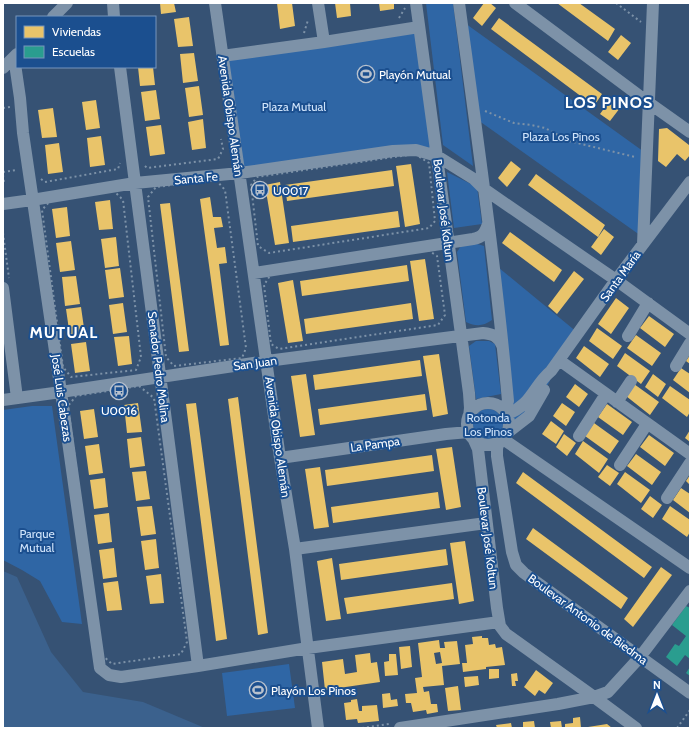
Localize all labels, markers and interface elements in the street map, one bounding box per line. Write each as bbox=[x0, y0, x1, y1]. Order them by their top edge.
legend bbox=[16, 16, 156, 68]
text: Viviendas bbox=[52, 24, 101, 39]
text: Escuelas bbox=[52, 44, 95, 59]
street label: Avenida Obispo Alemán bbox=[215, 55, 247, 178]
sports icon: Playón Mutual bbox=[356, 64, 376, 84]
place label: Playón Mutual bbox=[379, 67, 451, 82]
district label: LOS PINOS bbox=[565, 93, 653, 112]
park label: Plaza Mutual bbox=[262, 99, 326, 114]
park label: Plaza Los Pinos bbox=[522, 129, 600, 144]
street label: Boulevar José Koltun bbox=[430, 158, 458, 262]
street label: Santa Fe bbox=[174, 169, 218, 187]
bus stop icon: U0017 bbox=[250, 180, 270, 200]
place label: U0017 bbox=[273, 183, 308, 198]
street label: Santa María bbox=[596, 247, 644, 304]
street label: Senador Pedro Molina bbox=[145, 311, 173, 424]
district label: MUTUAL bbox=[30, 323, 98, 342]
street label: José Luis Cabezas bbox=[48, 352, 76, 443]
street label: San Juan bbox=[232, 352, 278, 373]
street label: Avenida Obispo Alemán bbox=[262, 376, 294, 499]
bus stop icon: U0016 bbox=[109, 381, 129, 401]
place label: U0016 bbox=[101, 403, 137, 418]
park label: Rotonda Los Pinos bbox=[464, 410, 512, 439]
street label: La Pampa bbox=[349, 433, 401, 455]
street label: Boulevar José Koltun bbox=[474, 486, 502, 590]
park label: Parque Mutual bbox=[19, 526, 55, 555]
street label: Boulevar Antonio de Biedma bbox=[525, 570, 651, 668]
north arrow bbox=[637, 675, 677, 715]
text: N bbox=[653, 678, 661, 692]
sports icon: Playón Los Pinos bbox=[248, 680, 268, 700]
place label: Playón Los Pinos bbox=[271, 683, 356, 698]

